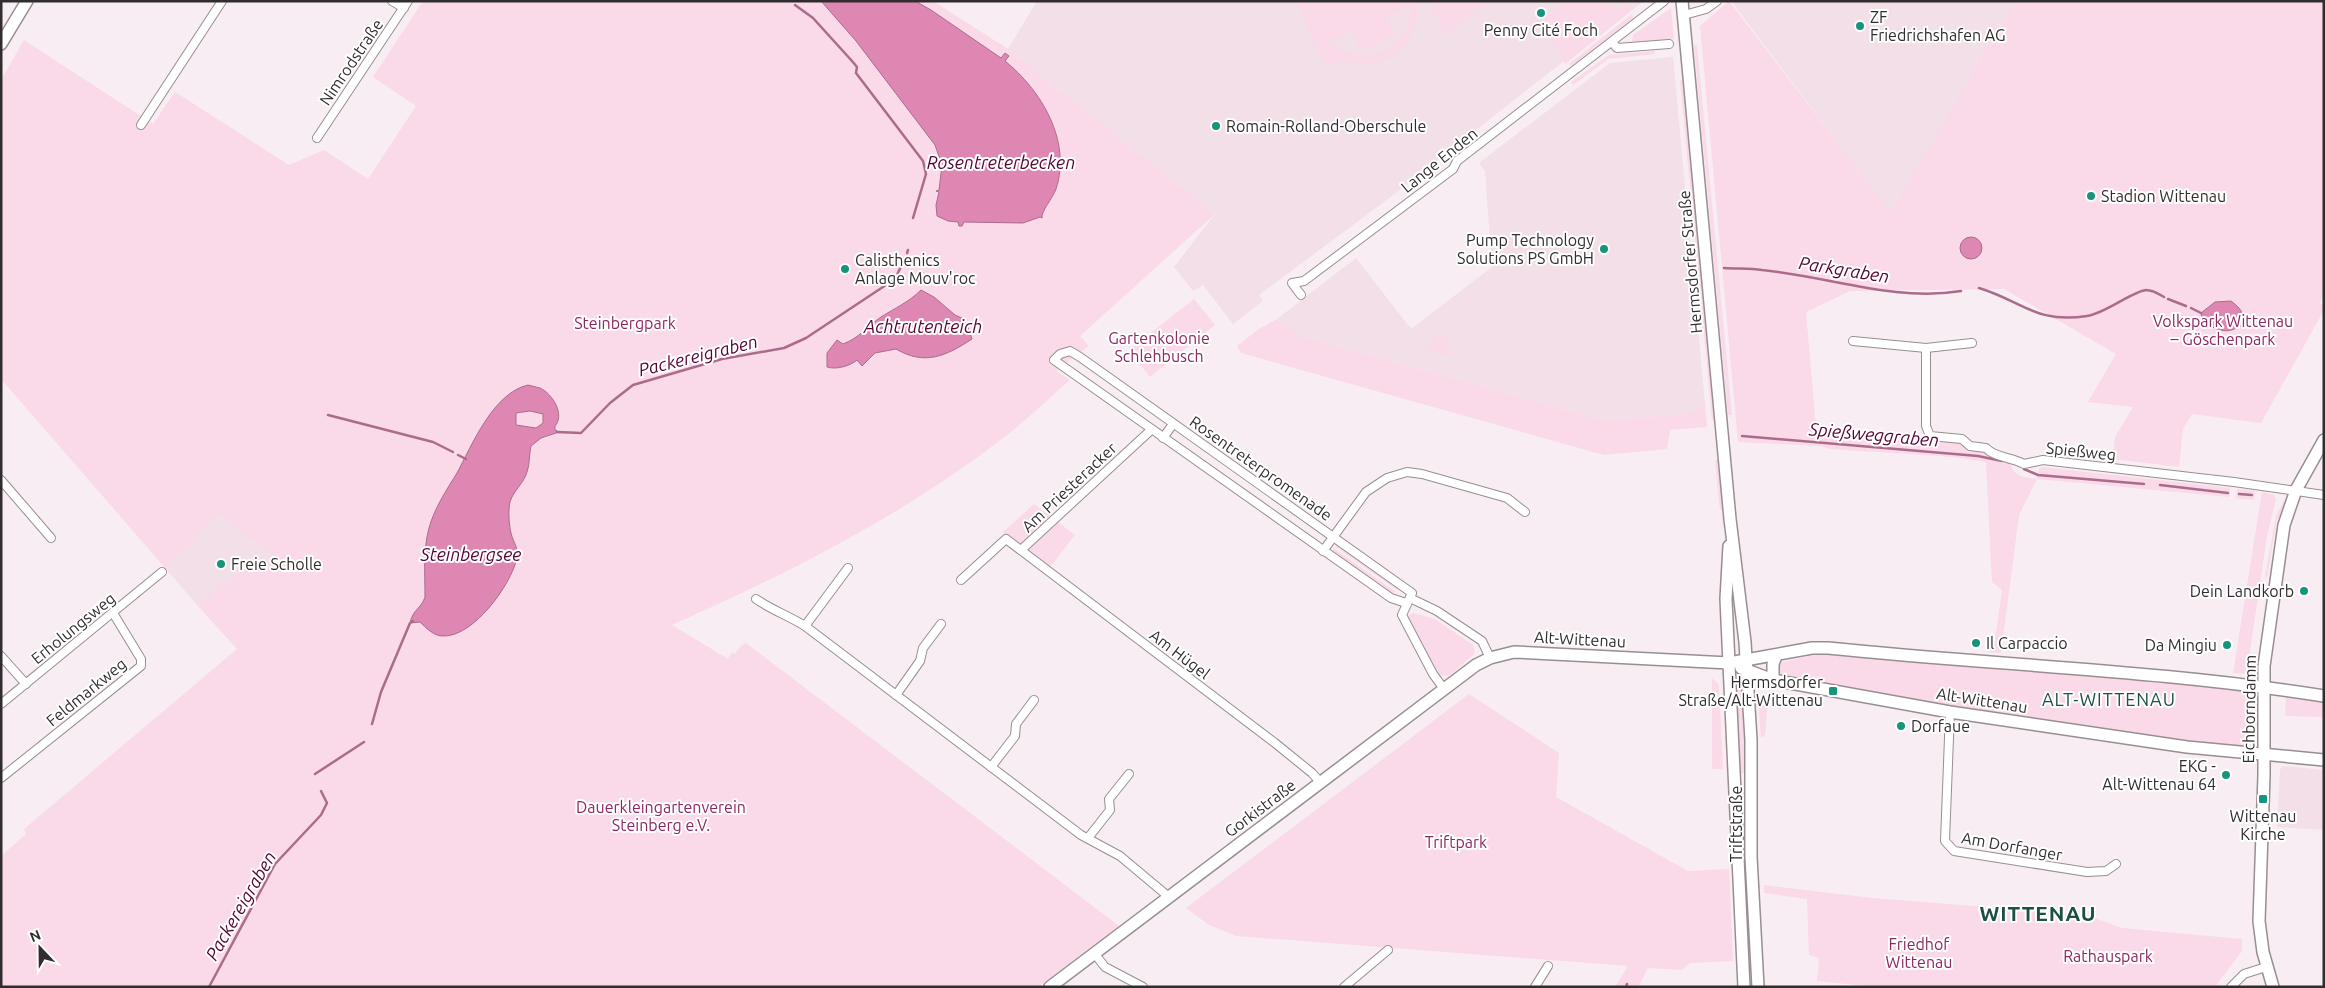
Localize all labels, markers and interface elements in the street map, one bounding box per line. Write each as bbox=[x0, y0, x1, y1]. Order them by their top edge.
marker: Penny Cité Foch bbox=[1535, 7, 1547, 19]
place label: ZF Friedrichshafen AG bbox=[1870, 8, 2006, 44]
street label: Nimrodstraße bbox=[316, 16, 386, 108]
marker: ZF Friedrichshafen AG bbox=[1854, 20, 1866, 32]
place label: Penny Cité Foch bbox=[1484, 21, 1598, 39]
place label: Romain-Rolland-Oberschule bbox=[1226, 117, 1426, 135]
marker: Romain-Rolland-Oberschule bbox=[1210, 120, 1222, 132]
street label: Lange Enden bbox=[1397, 124, 1481, 196]
water label: Rosentreterbecken bbox=[927, 152, 1075, 172]
place label: Stadion Wittenau bbox=[2101, 187, 2226, 205]
street label: Hermsdorfer Straße bbox=[1675, 190, 1705, 334]
marker: Stadion Wittenau bbox=[2085, 190, 2097, 202]
place label: Pump Technology Solutions PS GmbH bbox=[1457, 231, 1594, 267]
marker: Pump Technology Solutions PS GmbH bbox=[1598, 243, 1610, 255]
place label: Calisthenics Anlage Mouv'roc bbox=[855, 251, 976, 287]
water label: Parkgraben bbox=[1798, 252, 1891, 286]
marker: Calisthenics Anlage Mouv'roc bbox=[839, 263, 851, 275]
park label: Volkspark Wittenau – Göschenpark bbox=[2153, 312, 2293, 348]
park label: Steinbergpark bbox=[574, 314, 676, 332]
water label: Achtrutenteich bbox=[863, 316, 982, 336]
park label: Gartenkolonie Schlehbusch bbox=[1108, 329, 1210, 365]
water label: Packereigraben bbox=[636, 331, 759, 380]
street label: Rosentreterpromenade bbox=[1186, 412, 1336, 524]
water label: Spießweggraben bbox=[1807, 418, 1940, 451]
street label: Spießweg bbox=[2045, 438, 2117, 464]
street label: Am Priesteracker bbox=[1018, 439, 1120, 535]
water label: Steinbergsee bbox=[420, 544, 521, 564]
place label: Freie Scholle bbox=[231, 555, 322, 573]
marker: Freie Scholle bbox=[215, 558, 227, 570]
place label: Dein Landkorb bbox=[2190, 582, 2294, 600]
marker: Dein Landkorb bbox=[2298, 585, 2310, 597]
street label: Erholungsweg bbox=[27, 589, 119, 667]
street label: Am Hügel bbox=[1146, 626, 1214, 682]
street label: Alt-Wittenau bbox=[1534, 628, 1626, 650]
place label: Il Carpaccio bbox=[1986, 634, 2068, 652]
place label: Da Mingiu bbox=[2145, 636, 2217, 654]
marker: Il Carpaccio bbox=[1970, 637, 1982, 649]
marker: Da Mingiu bbox=[2221, 639, 2233, 651]
street label: Feldmarkweg bbox=[42, 654, 130, 730]
street label: Eichborndamm bbox=[2239, 655, 2259, 763]
place label: Hermsdorfer Straße/Alt-Wittenau bbox=[1678, 673, 1823, 709]
street label: Alt-Wittenau bbox=[1935, 684, 2029, 716]
marker: Hermsdorfer Straße/Alt-Wittenau bbox=[1827, 685, 1839, 697]
district label: ALT-WITTENAU bbox=[2042, 689, 2176, 709]
place label: Dorfaue bbox=[1911, 717, 1970, 735]
marker: Dorfaue bbox=[1895, 720, 1907, 732]
place label: EKG - Alt-Wittenau 64 bbox=[2102, 757, 2216, 793]
marker: EKG - Alt-Wittenau 64 bbox=[2220, 769, 2232, 781]
street label: Gorkistraße bbox=[1221, 776, 1299, 840]
street label: Triftstraße bbox=[1727, 786, 1745, 862]
marker: Wittenau Kirche bbox=[2257, 793, 2269, 805]
park label: Dauerkleingartenverein Steinberg e.V. bbox=[576, 798, 746, 834]
place label: Wittenau Kirche bbox=[2230, 807, 2296, 843]
street label: Am Dorfanger bbox=[1960, 828, 2064, 864]
park label: Triftpark bbox=[1425, 833, 1487, 851]
water label: Packereigraben bbox=[201, 848, 279, 963]
district label: WITTENAU bbox=[1979, 901, 2097, 925]
north arrow bbox=[15, 923, 65, 973]
text: N bbox=[27, 927, 43, 945]
park label: Friedhof Wittenau bbox=[1886, 935, 1952, 971]
park label: Rathauspark bbox=[2063, 947, 2153, 965]

